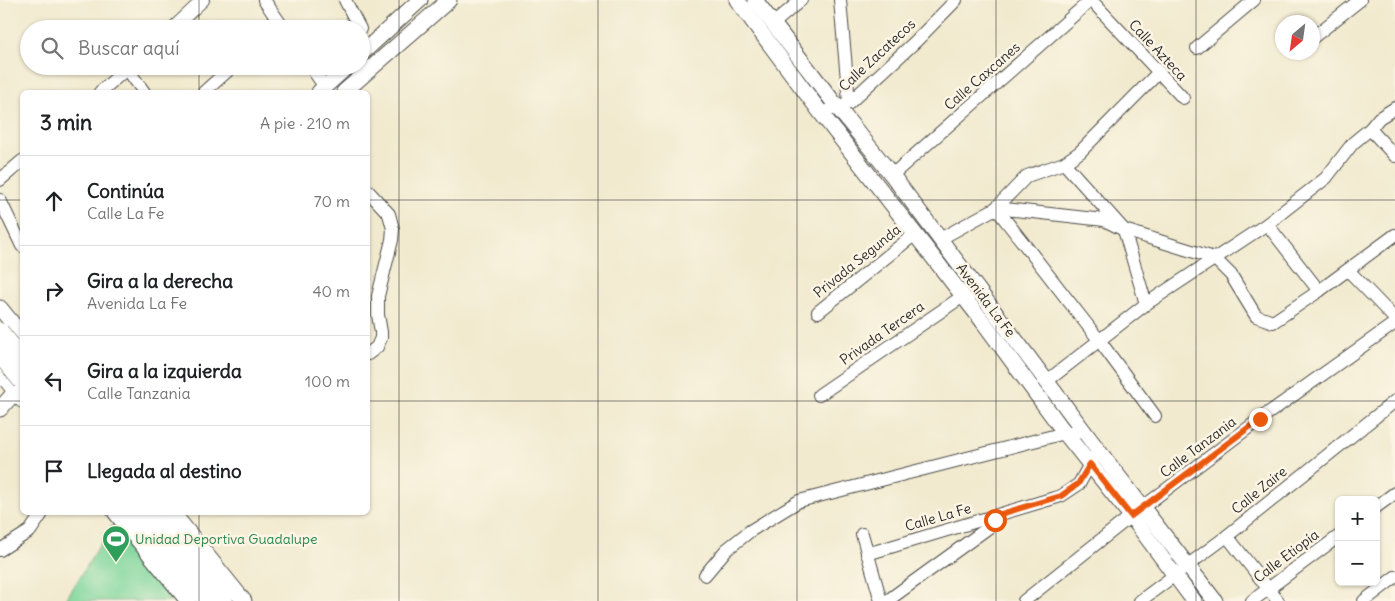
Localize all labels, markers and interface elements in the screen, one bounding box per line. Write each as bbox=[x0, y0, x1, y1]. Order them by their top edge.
street label: Calle Zacatecos bbox=[835, 15, 919, 95]
north arrow bbox=[1275, 15, 1320, 60]
street label: Calle Azteca bbox=[1125, 16, 1191, 84]
search box bbox=[20, 20, 370, 75]
icon: search bbox=[38, 34, 66, 62]
text: Buscar aquí bbox=[78, 36, 179, 60]
street label: Calle Caxcanes bbox=[940, 38, 1024, 114]
text: 3 min bbox=[40, 109, 92, 136]
text: A pie · 210 m bbox=[260, 113, 350, 133]
text: Continúa bbox=[87, 179, 164, 203]
icon: ahead bbox=[40, 187, 68, 215]
text: 70 m bbox=[314, 191, 350, 211]
text: Calle La Fe bbox=[87, 203, 164, 223]
street label: Privada Segunda bbox=[810, 220, 904, 302]
street label: Avenida La Fe bbox=[952, 260, 1020, 340]
text: Gira a la derecha bbox=[87, 269, 233, 293]
icon: right bbox=[40, 277, 68, 305]
text: 40 m bbox=[312, 281, 350, 301]
text: Avenida La Fe bbox=[87, 293, 187, 313]
street label: Privada Tercera bbox=[836, 297, 928, 369]
text: Gira a la izquierda bbox=[87, 359, 242, 383]
icon: left bbox=[40, 367, 68, 395]
text: 100 m bbox=[305, 371, 350, 391]
text: Calle Tanzania bbox=[87, 383, 191, 403]
route end bbox=[1249, 408, 1272, 431]
street label: Calle Tanzania bbox=[1156, 413, 1240, 481]
icon: arrive bbox=[40, 457, 68, 485]
text: Llegada al destino bbox=[87, 459, 242, 483]
street label: Calle Zaire bbox=[1228, 462, 1290, 518]
map controls bbox=[1335, 496, 1380, 586]
button: + bbox=[1335, 496, 1380, 541]
street label: Calle La Fe bbox=[903, 499, 973, 535]
route start bbox=[984, 509, 1007, 532]
sports icon: Unidad Deportiva Guadalupe bbox=[101, 524, 131, 563]
street label: Calle Etiopía bbox=[1250, 526, 1322, 586]
place label: Unidad Deportiva Guadalupe bbox=[135, 530, 318, 548]
button: − bbox=[1335, 541, 1380, 586]

